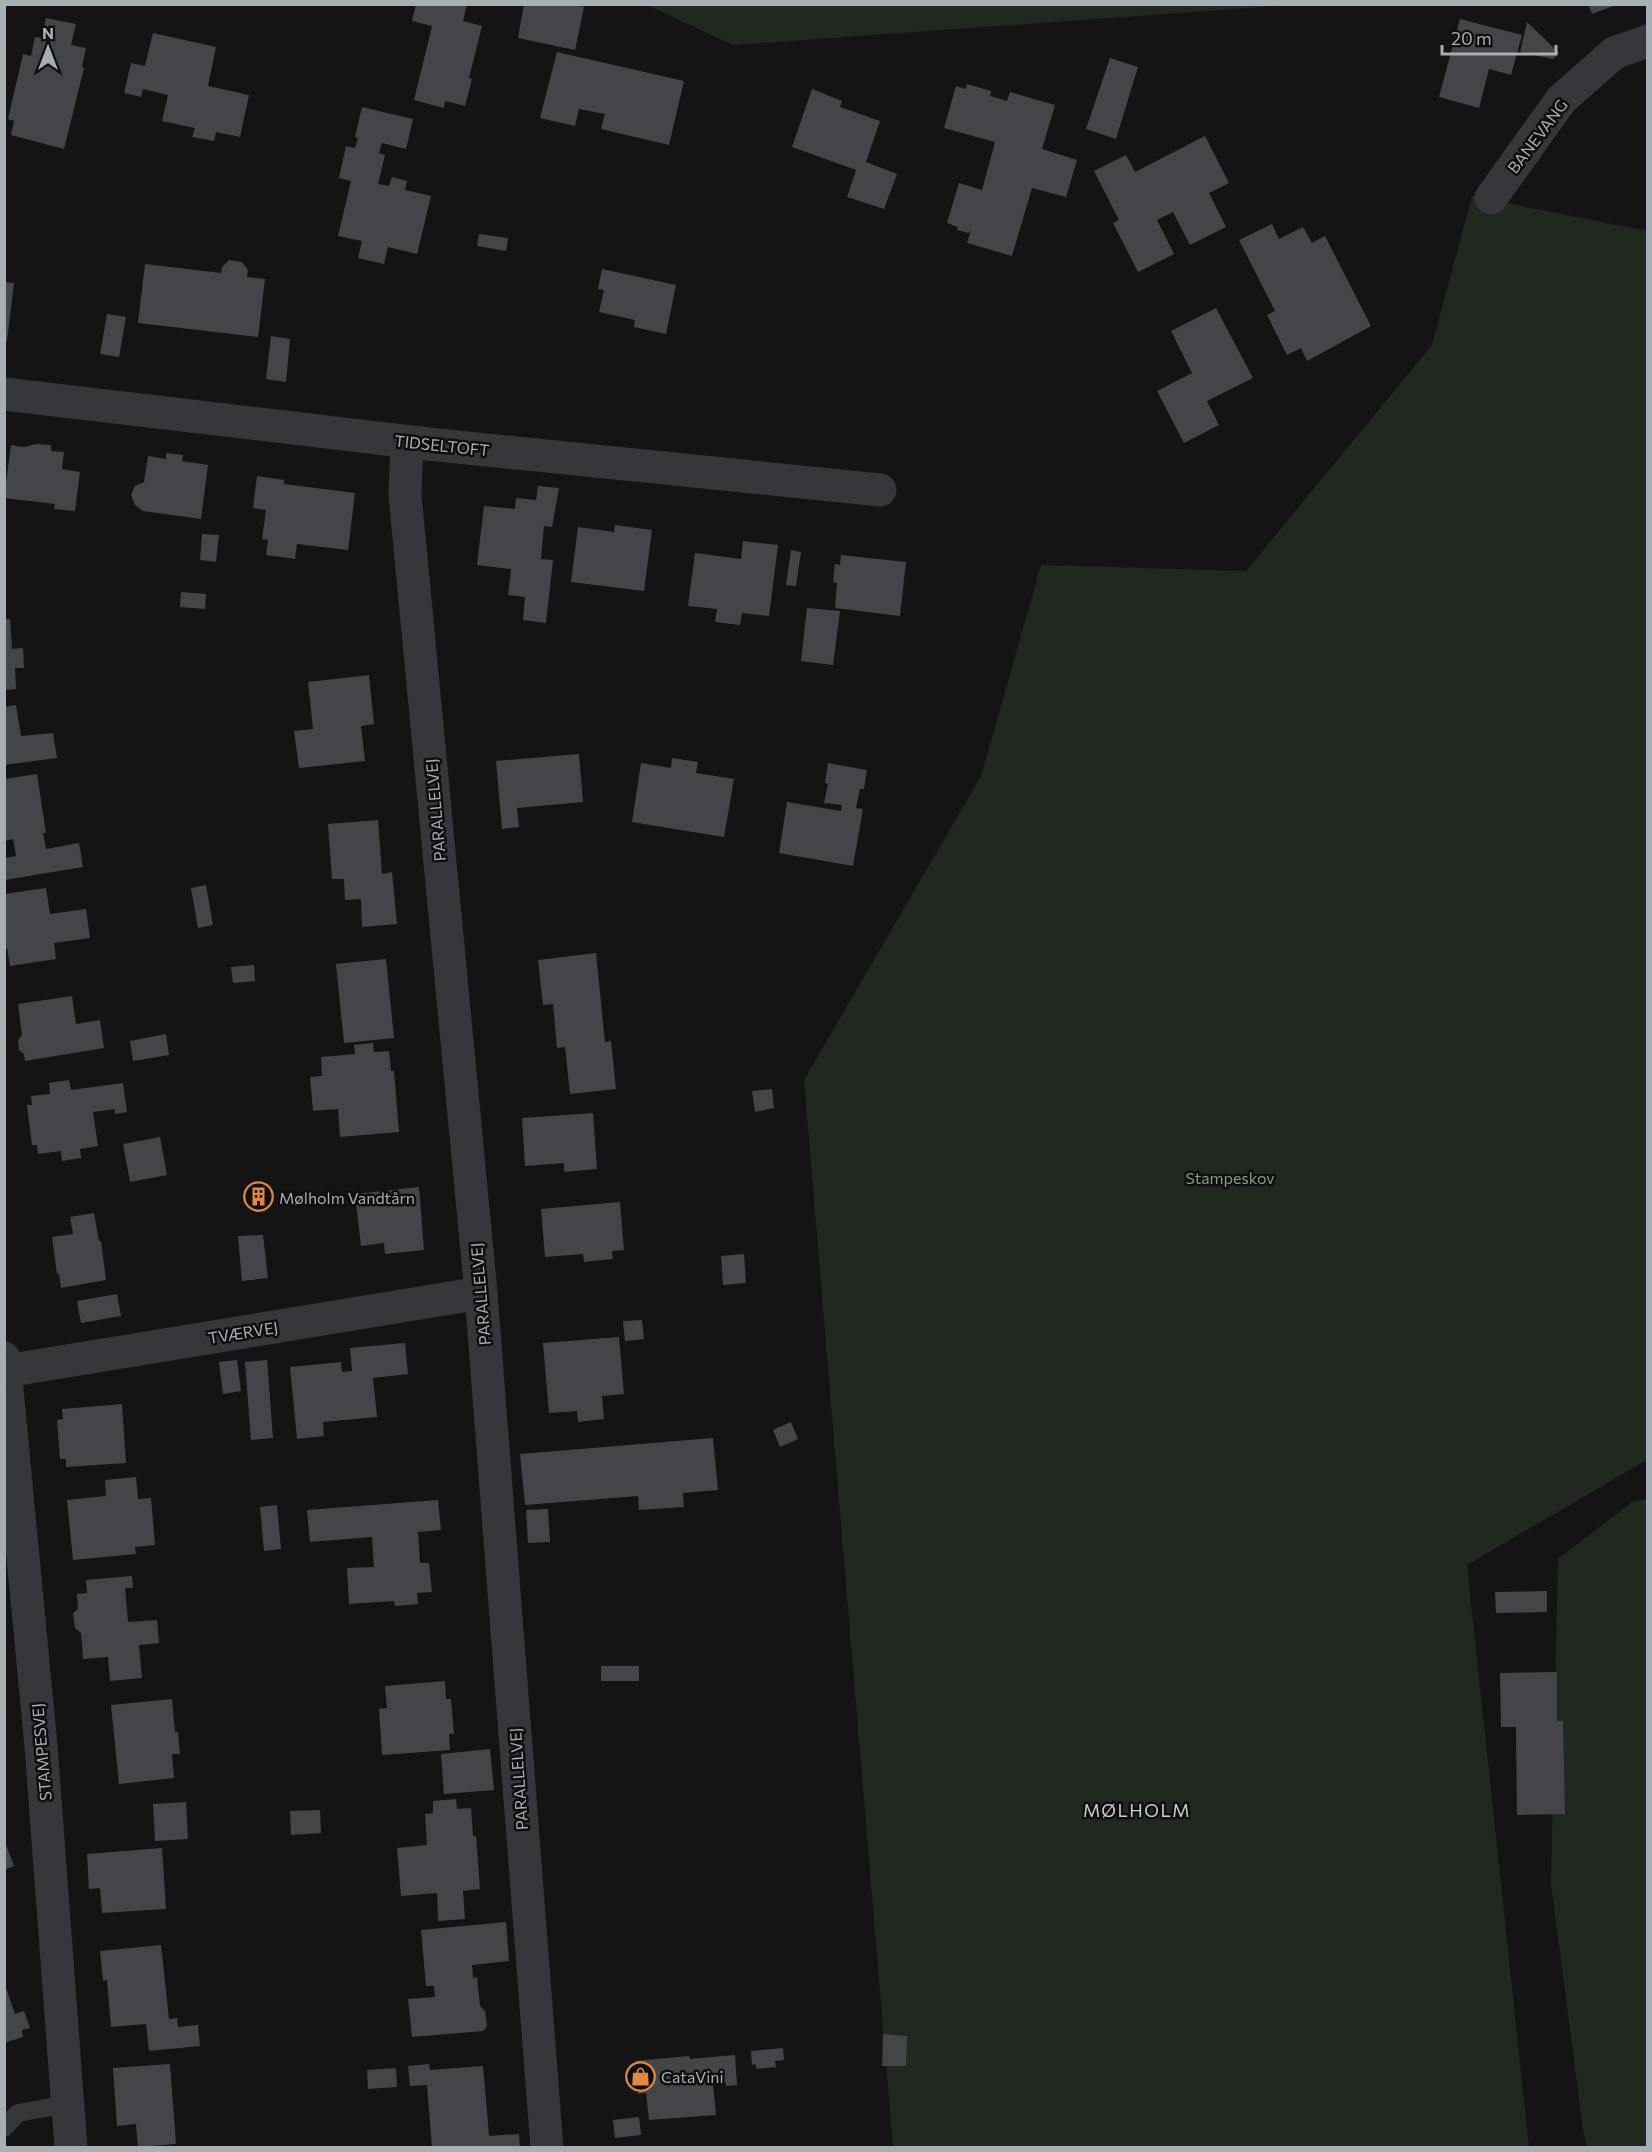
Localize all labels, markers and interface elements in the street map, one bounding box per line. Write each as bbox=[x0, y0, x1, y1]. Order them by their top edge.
north arrow bbox=[18, 18, 78, 78]
scale bar bbox=[1442, 18, 1556, 56]
text: N bbox=[42, 23, 54, 42]
text: 20 m bbox=[1451, 27, 1492, 49]
street label: BANEVANG bbox=[1503, 95, 1571, 177]
street label: TIDSELTOFT bbox=[394, 431, 490, 459]
street label: PARALLELVEJ bbox=[421, 758, 449, 862]
park label: Stampeskov bbox=[1185, 1168, 1275, 1187]
building icon: Mølholm Vandtårn bbox=[242, 1181, 274, 1213]
place label: Mølholm Vandtårn bbox=[279, 1188, 415, 1207]
street label: PARALLELVEJ bbox=[466, 1242, 494, 1346]
street label: TVÆRVEJ bbox=[207, 1317, 279, 1347]
street label: STAMPESVEJ bbox=[27, 1702, 55, 1802]
street label: PARALLELVEJ bbox=[505, 1727, 531, 1831]
district label: MØLHOLM bbox=[1083, 1799, 1191, 1821]
shop icon: CataVini bbox=[624, 2060, 656, 2092]
place label: CataVini bbox=[661, 2067, 724, 2086]

